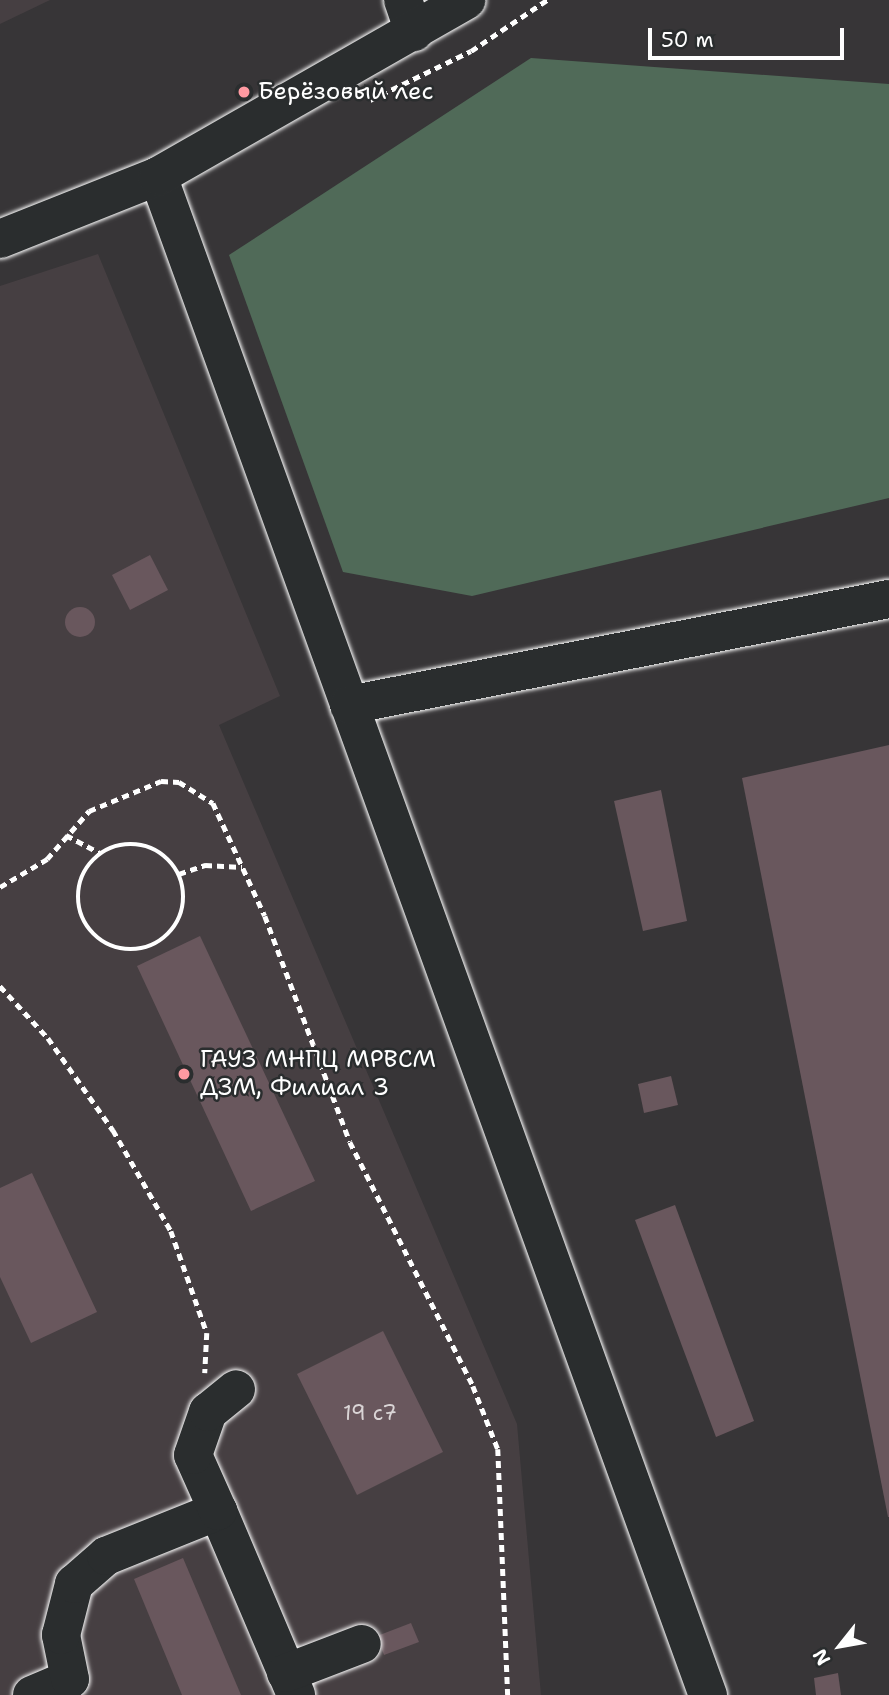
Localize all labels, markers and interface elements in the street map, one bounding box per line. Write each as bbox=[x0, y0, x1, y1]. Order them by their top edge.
scale bar bbox=[651, 14, 847, 58]
text: 50 m bbox=[661, 26, 714, 54]
place label: Берёзовый лес bbox=[258, 78, 433, 106]
marker: Берёзовый лес bbox=[236, 84, 252, 100]
place label: ГАУЗ МНПЦ МРВСМ ДЗМ, Филиал 3 bbox=[200, 1046, 436, 1102]
marker: ГАУЗ МНПЦ МРВСМ ДЗМ, Филиал 3 bbox=[174, 1064, 194, 1084]
house number: 19 с7 bbox=[343, 1400, 397, 1426]
north arrow bbox=[805, 1611, 875, 1681]
text: N bbox=[807, 1644, 836, 1670]

